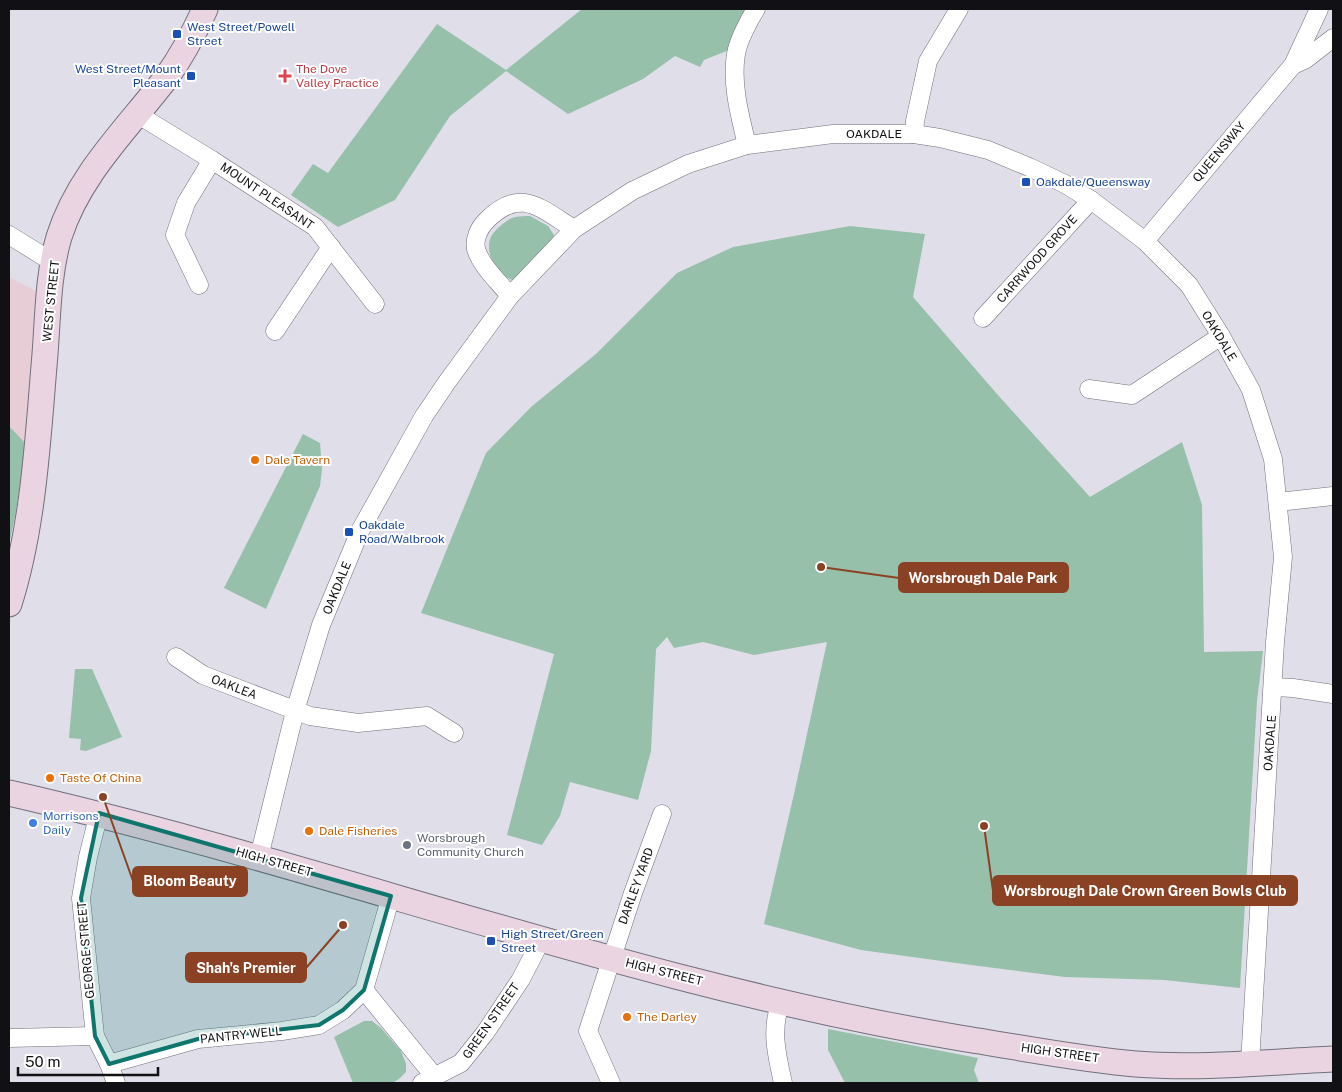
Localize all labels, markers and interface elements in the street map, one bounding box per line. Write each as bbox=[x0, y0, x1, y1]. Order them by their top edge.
place label: West Street/Powell Street bbox=[187, 20, 295, 48]
marker: West Street/Powell Street bbox=[171, 28, 183, 40]
place label: West Street/Mount Pleasant bbox=[75, 62, 181, 90]
place label: The Dove Valley Practice bbox=[296, 62, 379, 90]
marker: The Dove Valley Practice bbox=[278, 69, 292, 83]
marker: West Street/Mount Pleasant bbox=[185, 70, 197, 82]
street label: QUEENSWAY bbox=[1190, 119, 1249, 185]
street label: OAKDALE bbox=[846, 127, 902, 141]
street label: MOUNT PLEASANT bbox=[218, 160, 316, 232]
place label: Oakdale/Queensway bbox=[1036, 175, 1151, 189]
marker: Oakdale/Queensway bbox=[1020, 176, 1032, 188]
street label: CARRWOOD GROVE bbox=[994, 212, 1080, 306]
street label: WEST STREET bbox=[40, 259, 62, 343]
street label: OAKDALE bbox=[1199, 308, 1239, 364]
place label: Dale Tavern bbox=[265, 453, 330, 467]
marker: Dale Tavern bbox=[249, 454, 261, 466]
place label: Oakdale Road/Walbrook bbox=[359, 518, 445, 546]
marker: Oakdale Road/Walbrook bbox=[343, 526, 355, 538]
street label: OAKDALE bbox=[320, 559, 354, 617]
callout: Worsbrough Dale Park bbox=[899, 563, 1068, 592]
text: Worsbrough Dale Park bbox=[909, 570, 1057, 586]
street label: OAKLEA bbox=[209, 672, 259, 702]
street label: OAKDALE bbox=[1261, 715, 1279, 771]
place label: Taste Of China bbox=[60, 771, 141, 785]
marker: Taste Of China bbox=[44, 772, 56, 784]
place label: Morrisons Daily bbox=[43, 809, 98, 837]
marker: Morrisons Daily bbox=[27, 817, 39, 829]
place label: Dale Fisheries bbox=[319, 824, 397, 838]
marker: Dale Fisheries bbox=[303, 825, 315, 837]
place label: Worsbrough Community Church bbox=[417, 831, 524, 859]
marker: Worsbrough Community Church bbox=[401, 839, 413, 851]
street label: HIGH STREET bbox=[234, 844, 314, 880]
street label: DARLEY YARD bbox=[616, 846, 656, 926]
callout: Bloom Beauty bbox=[133, 867, 247, 896]
text: Bloom Beauty bbox=[143, 873, 237, 889]
callout: Worsbrough Dale Crown Green Bowls Club bbox=[993, 876, 1297, 905]
text: Worsbrough Dale Crown Green Bowls Club bbox=[1003, 883, 1287, 899]
street label: GEORGE STREET bbox=[75, 901, 97, 999]
place label: High Street/Green Street bbox=[501, 927, 604, 955]
marker: High Street/Green Street bbox=[485, 935, 497, 947]
callout: Shah's Premier bbox=[186, 953, 306, 982]
street label: HIGH STREET bbox=[624, 956, 704, 988]
text: Shah's Premier bbox=[196, 960, 296, 976]
street label: GREEN STREET bbox=[460, 980, 522, 1062]
place label: The Darley bbox=[637, 1010, 697, 1024]
marker: The Darley bbox=[621, 1011, 633, 1023]
street label: PANTRY WELL bbox=[199, 1024, 283, 1046]
street label: HIGH STREET bbox=[1020, 1041, 1100, 1065]
scale bar bbox=[18, 1044, 158, 1076]
text: 50 m bbox=[25, 1053, 60, 1070]

